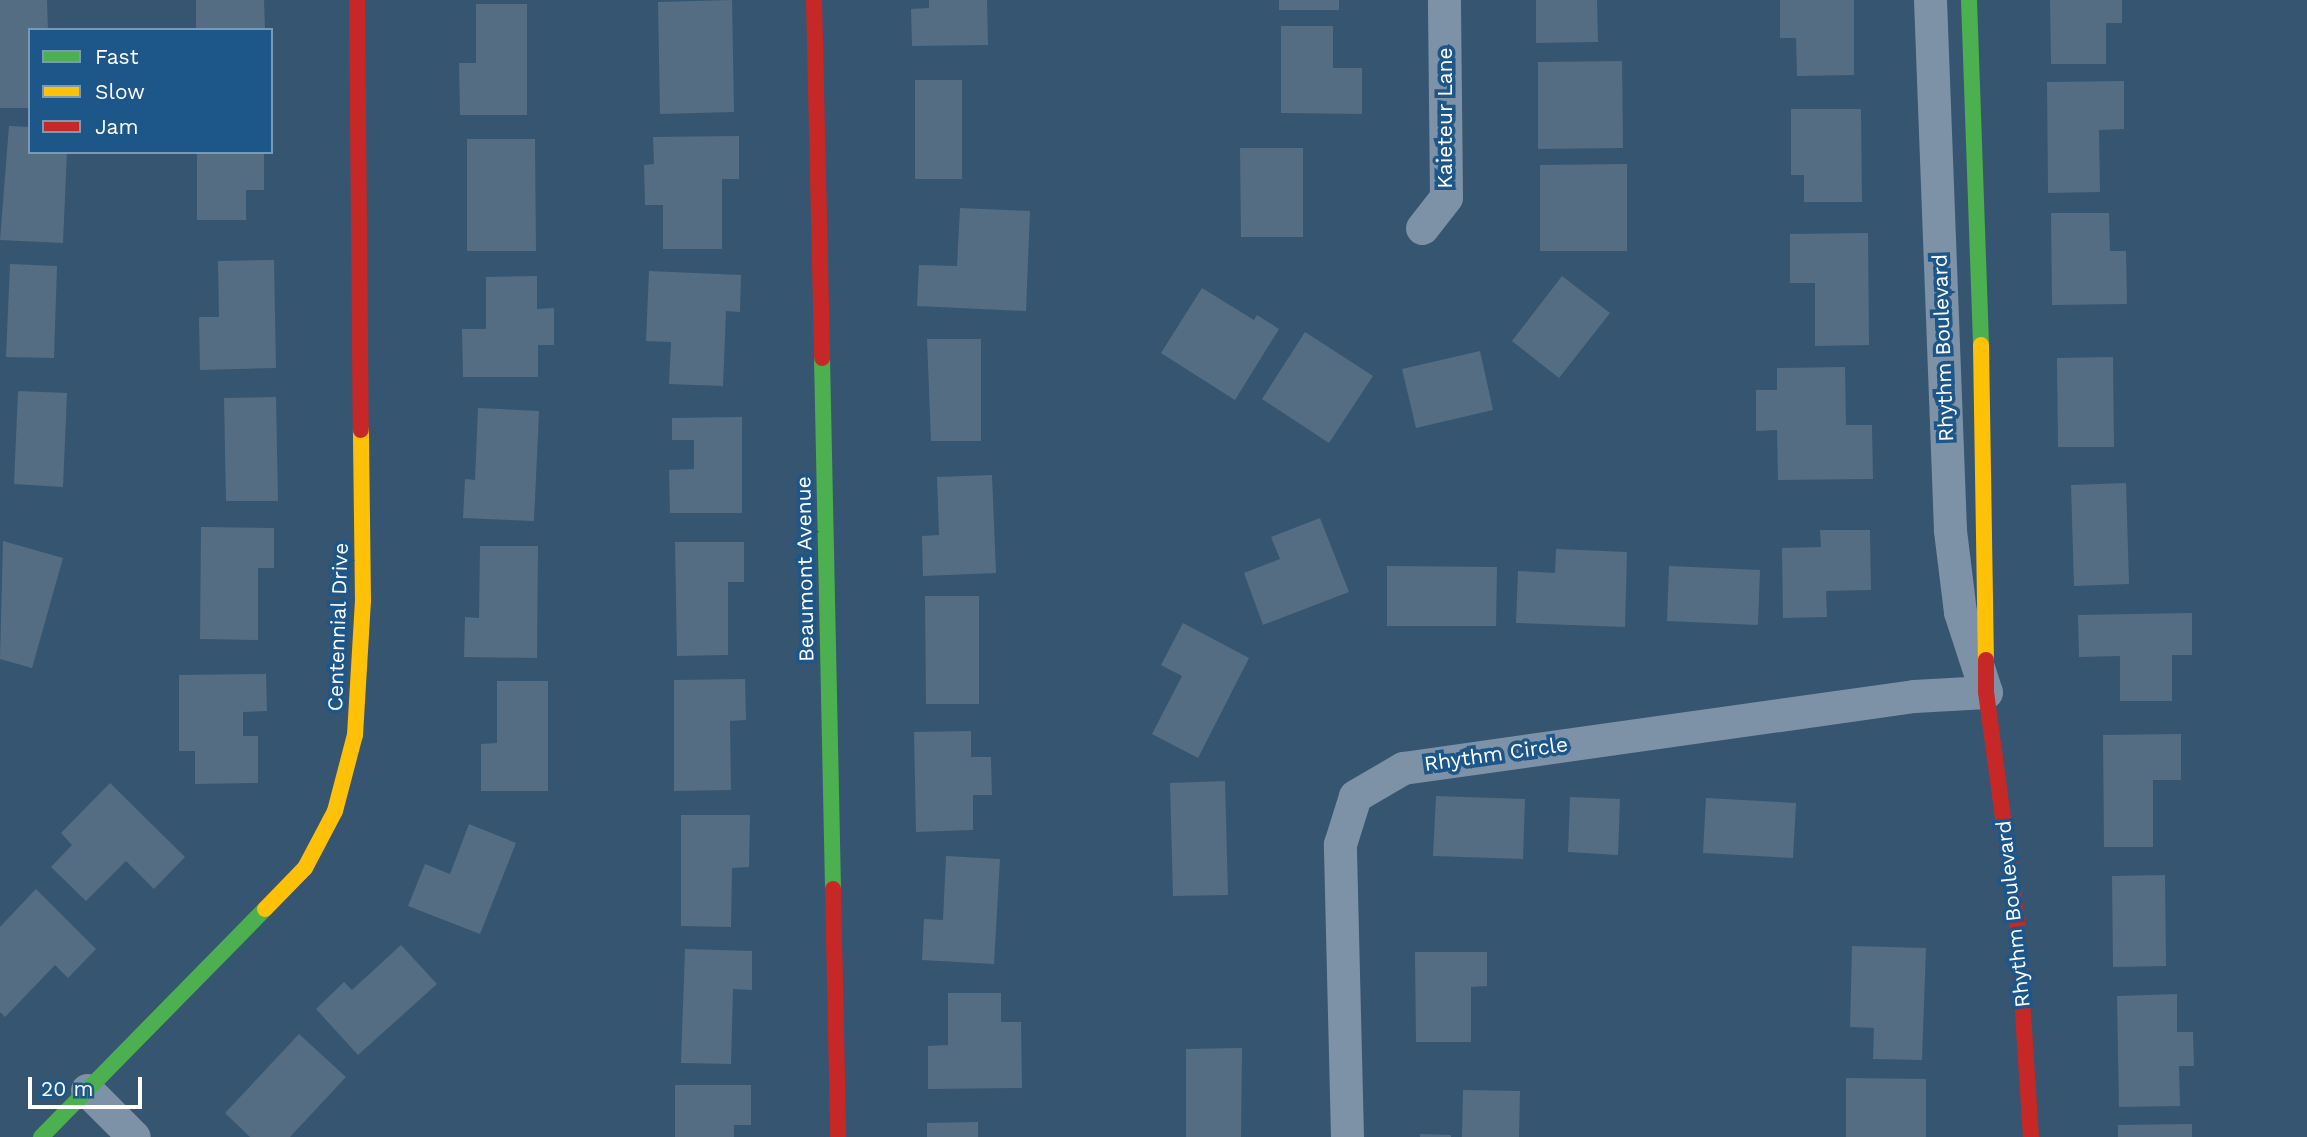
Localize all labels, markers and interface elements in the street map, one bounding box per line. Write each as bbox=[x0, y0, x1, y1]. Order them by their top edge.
legend bbox=[28, 28, 273, 154]
text: Fast bbox=[95, 44, 139, 69]
street label: Kaieteur Lane bbox=[1432, 47, 1458, 189]
text: Slow bbox=[95, 79, 145, 104]
text: Jam bbox=[95, 114, 138, 139]
street label: Rhythm Boulevard bbox=[1927, 254, 1959, 442]
street label: Beaumont Avenue bbox=[791, 476, 819, 662]
street label: Centennial Drive bbox=[322, 542, 354, 712]
street label: Rhythm Circle bbox=[1423, 731, 1569, 777]
street label: Rhythm Boulevard bbox=[1991, 819, 2035, 1009]
scale bar bbox=[32, 1064, 145, 1108]
text: 20 m bbox=[41, 1076, 93, 1101]

